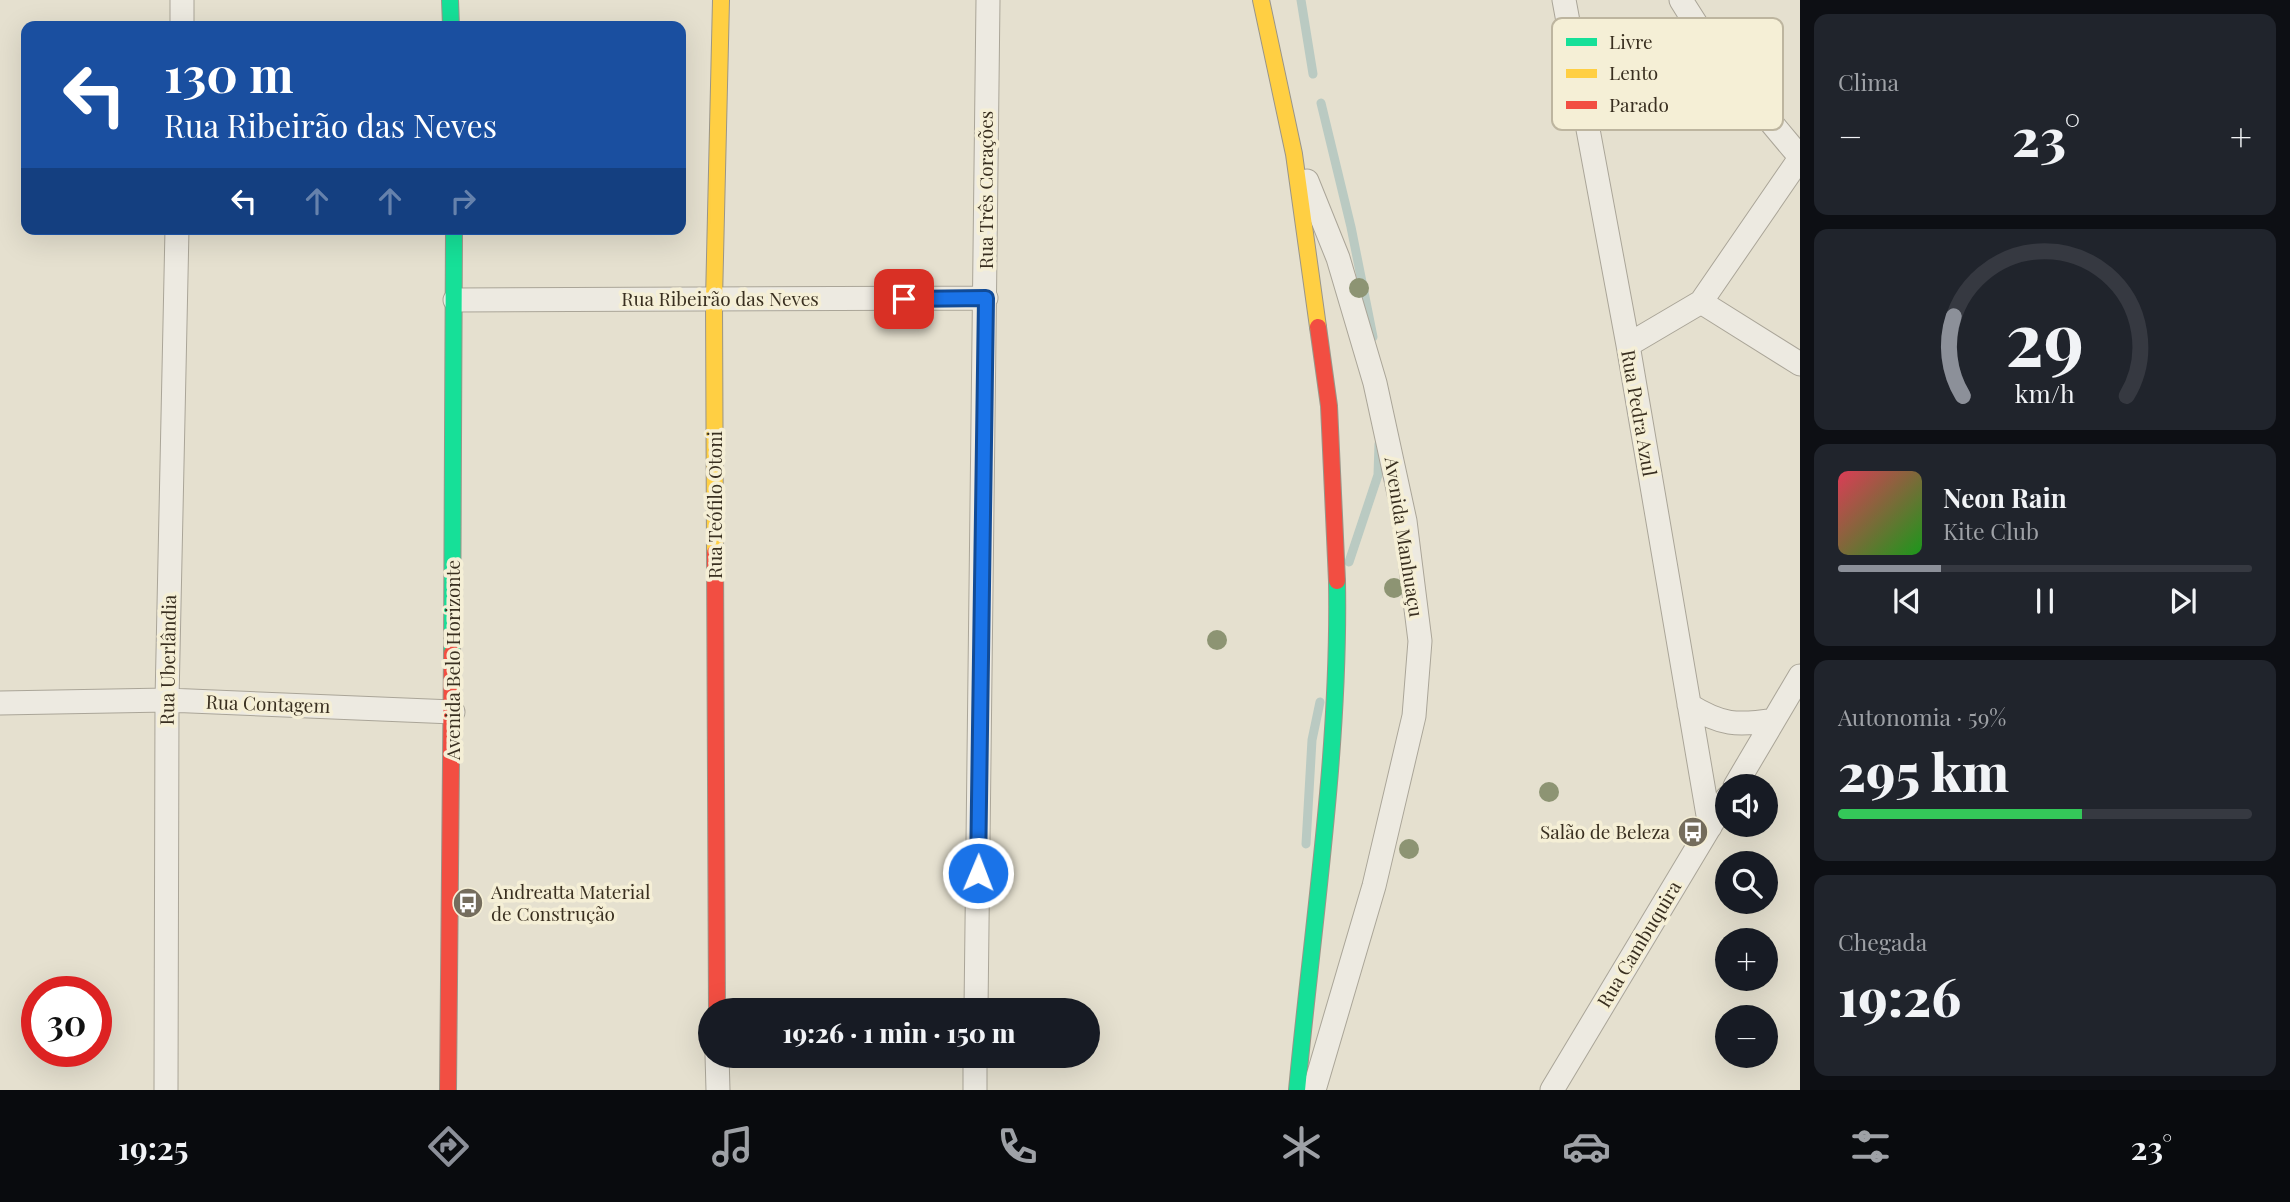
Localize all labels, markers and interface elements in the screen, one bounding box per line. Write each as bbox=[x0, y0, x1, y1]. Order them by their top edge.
legend bbox=[1552, 18, 1783, 130]
text: Livre bbox=[1609, 28, 1653, 54]
text: 130 m bbox=[164, 40, 294, 105]
icon: left bbox=[49, 49, 140, 140]
text: Lento bbox=[1609, 59, 1658, 85]
text: Clima bbox=[1838, 66, 1899, 97]
text: Parado bbox=[1609, 91, 1669, 117]
text: 23° bbox=[2012, 101, 2080, 170]
text: Rua Ribeirão das Neves bbox=[164, 103, 497, 146]
text: − bbox=[1838, 110, 1863, 161]
text: + bbox=[2230, 110, 2252, 161]
street label: Rua Três Corações bbox=[972, 111, 998, 269]
icon: left bbox=[225, 182, 263, 220]
icon: ahead bbox=[298, 182, 336, 220]
icon: ahead bbox=[371, 182, 409, 220]
icon: right bbox=[444, 182, 482, 220]
pin bbox=[874, 269, 934, 329]
icon: arrive bbox=[885, 280, 923, 318]
street label: Rua Ribeirão das Neves bbox=[621, 285, 819, 311]
text: 29 bbox=[2006, 287, 2084, 384]
street label: Rua Pedra Azul bbox=[1616, 347, 1664, 479]
text: km/h bbox=[2015, 376, 2075, 409]
street label: Rua Teófilo Otoni bbox=[701, 430, 727, 579]
street label: Avenida Manhuaçu bbox=[1379, 454, 1430, 619]
text: Neon Rain bbox=[1943, 480, 2067, 515]
text: Kite Club bbox=[1943, 515, 2039, 546]
street label: Avenida Belo Horizonte bbox=[439, 560, 465, 761]
icon: previous bbox=[1888, 582, 1926, 620]
icon: pause bbox=[2026, 582, 2064, 620]
icon: next bbox=[2164, 582, 2202, 620]
street label: Rua Uberlândia bbox=[153, 594, 181, 726]
street label: Rua Contagem bbox=[205, 688, 331, 718]
text: Autonomia · 59% bbox=[1838, 701, 2006, 732]
text: 295 km bbox=[1838, 736, 2009, 805]
map controls bbox=[1715, 774, 1778, 1068]
button: sound bbox=[1715, 774, 1778, 837]
bus stop icon: Salão de Beleza bbox=[1676, 815, 1710, 849]
place label: Salão de Beleza bbox=[1540, 818, 1671, 844]
position arrow bbox=[941, 836, 1015, 910]
button: search bbox=[1715, 851, 1778, 914]
street label: Rua Cambuquira bbox=[1590, 875, 1687, 1012]
place label: Andreatta Material de Construção bbox=[490, 878, 651, 926]
bus stop icon: Andreatta Material de Construção bbox=[451, 886, 485, 920]
text: Chegada bbox=[1838, 926, 1927, 957]
button: + bbox=[1715, 928, 1778, 991]
text: 19:26 bbox=[1838, 961, 1961, 1030]
speed limit sign: 30 bbox=[21, 976, 112, 1067]
button: − bbox=[1715, 1005, 1778, 1068]
text: 19:26 · 1 min · 150 m bbox=[782, 1015, 1016, 1050]
icon: directions bbox=[424, 1122, 473, 1171]
icon: music bbox=[708, 1122, 757, 1171]
icon: phone bbox=[993, 1122, 1042, 1171]
icon: climate bbox=[1277, 1122, 1326, 1171]
icon: car bbox=[1562, 1122, 1611, 1171]
icon: filters bbox=[1846, 1122, 1895, 1171]
text: 19:25 bbox=[118, 1125, 188, 1168]
text: 23° bbox=[2131, 1125, 2172, 1168]

